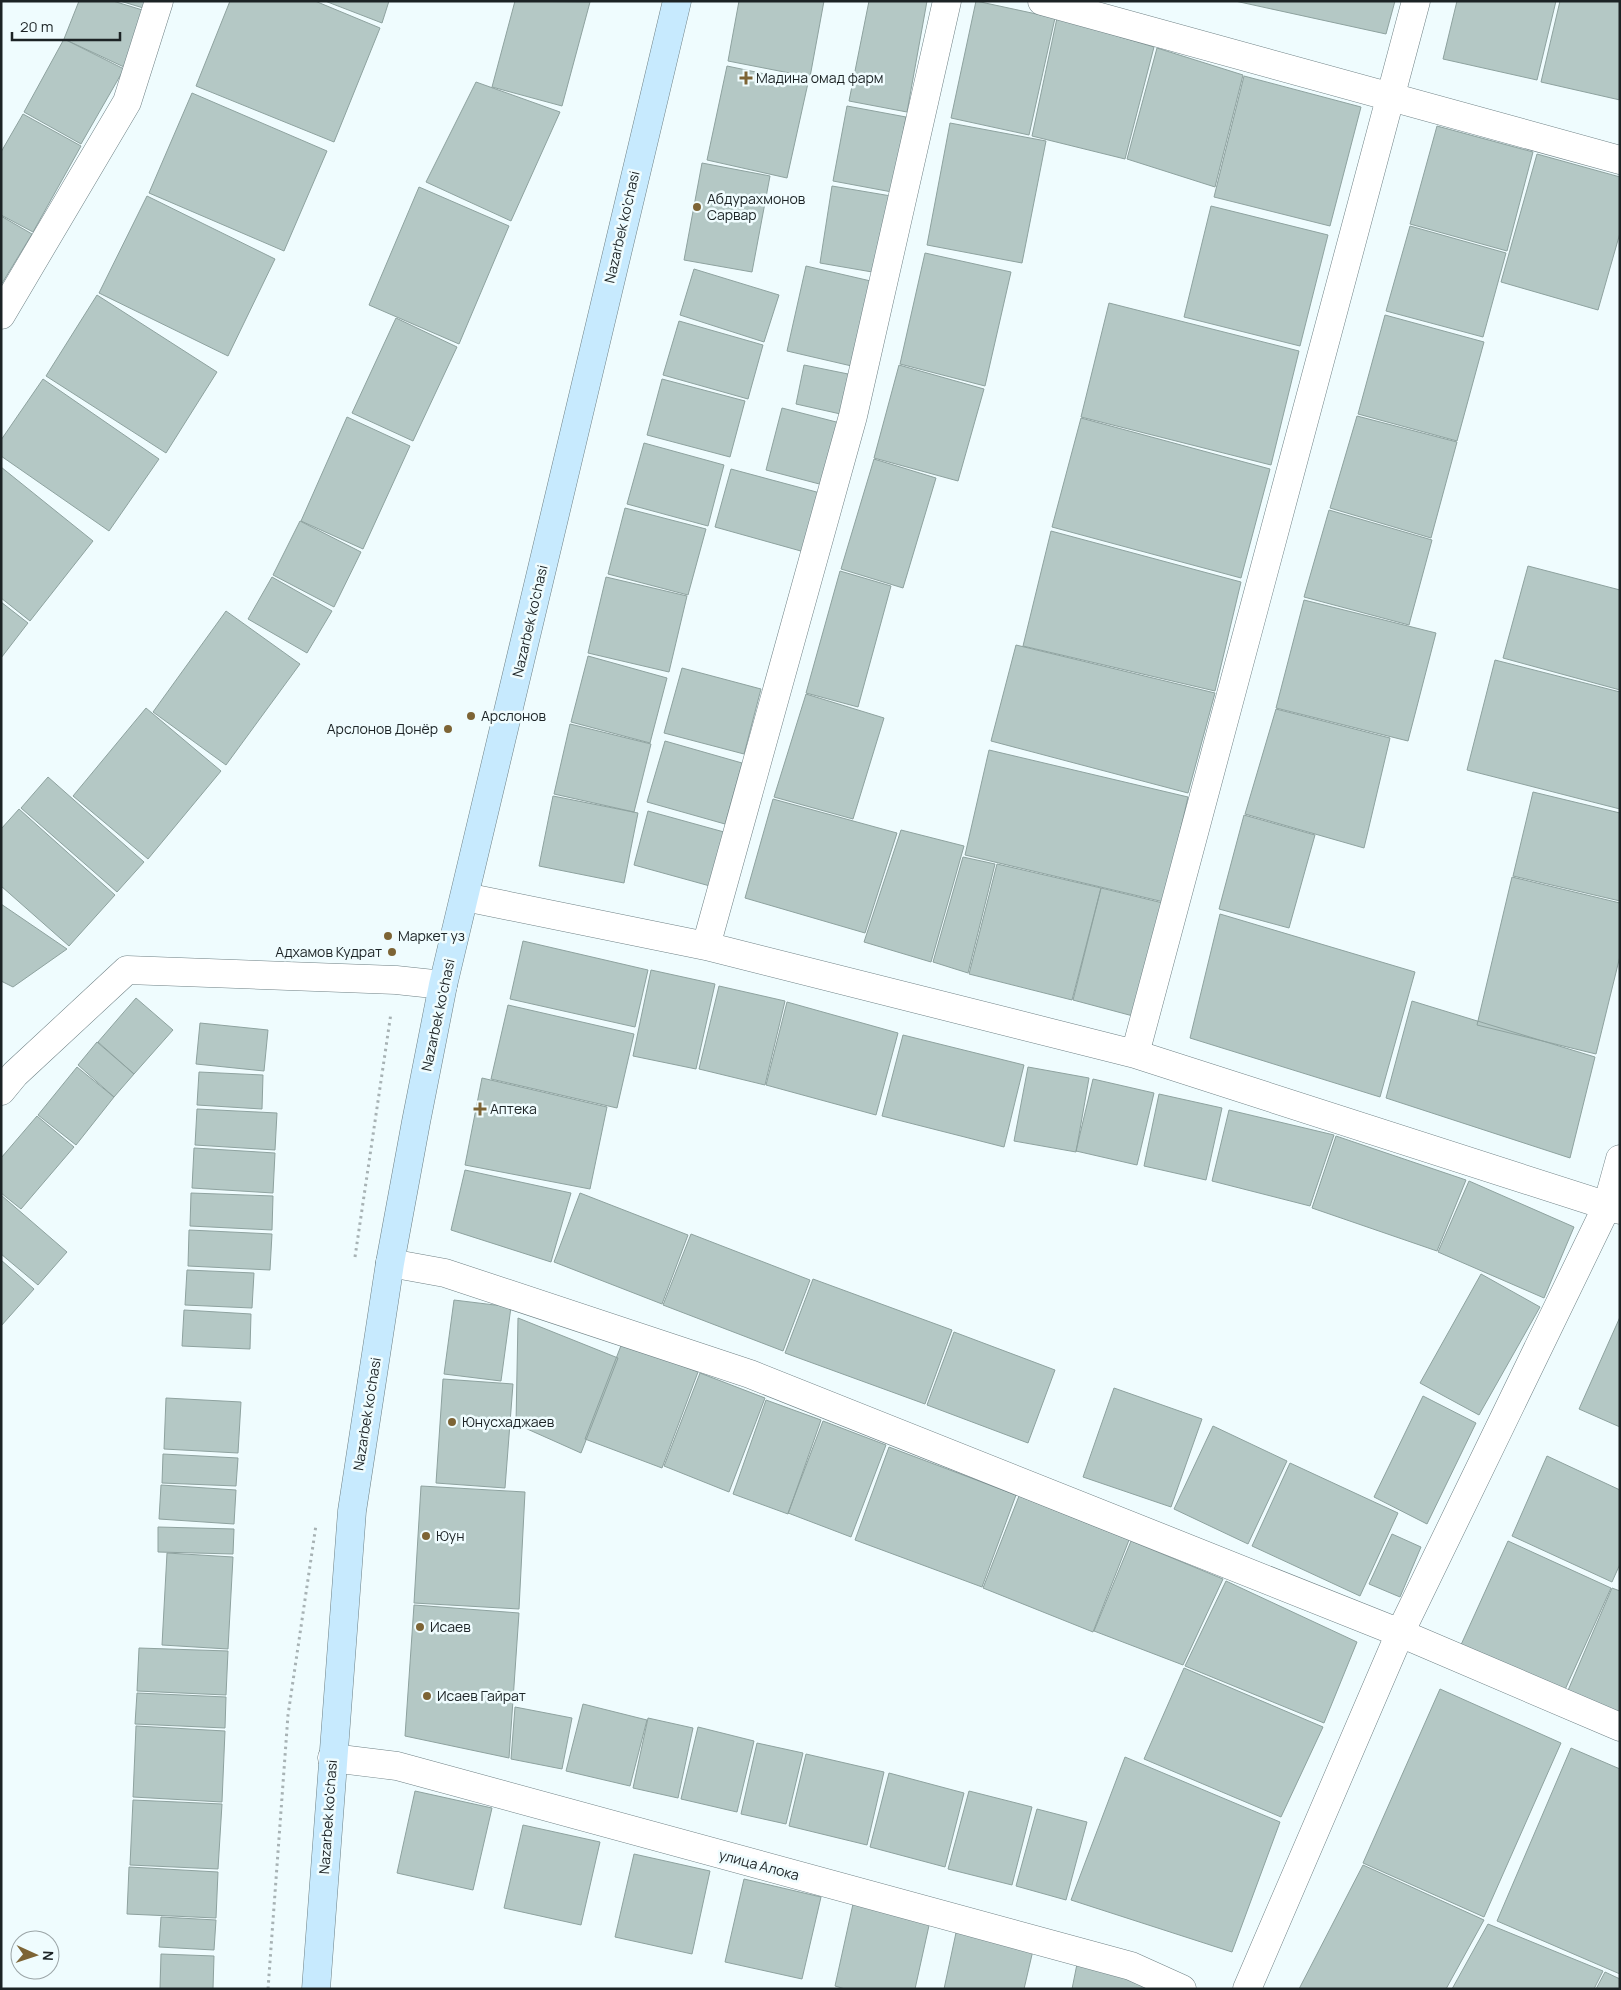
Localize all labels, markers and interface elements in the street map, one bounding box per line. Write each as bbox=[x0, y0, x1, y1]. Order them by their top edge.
scale bar bbox=[12, 10, 120, 42]
text: 20 m bbox=[20, 16, 53, 37]
place label: Мадина омад фарм bbox=[756, 68, 883, 87]
marker: Мадина омад фарм bbox=[740, 72, 752, 84]
street label: Nazarbek ko'chasi bbox=[599, 169, 644, 285]
place label: Абдурахмонов Сарвар bbox=[707, 189, 806, 224]
marker: Абдурахмонов Сарвар bbox=[691, 201, 703, 213]
street label: Nazarbek ko'chasi bbox=[507, 563, 552, 679]
place label: Арслонов bbox=[481, 706, 547, 725]
marker: Арслонов bbox=[465, 710, 477, 722]
place label: Арслонов Донёр bbox=[327, 719, 438, 738]
marker: Арслонов Донёр bbox=[442, 723, 454, 735]
place label: Маркет уз bbox=[398, 926, 465, 945]
marker: Маркет уз bbox=[382, 930, 394, 942]
place label: Адхамов Кудрат bbox=[275, 942, 382, 961]
marker: Адхамов Кудрат bbox=[386, 946, 398, 958]
street label: Nazarbek ko'chasi bbox=[416, 957, 459, 1073]
place label: Аптека bbox=[490, 1099, 537, 1118]
marker: Аптека bbox=[474, 1103, 486, 1115]
street label: Nazarbek ko'chasi bbox=[348, 1356, 385, 1472]
place label: Юнусхаджаев bbox=[462, 1412, 555, 1431]
marker: Юнусхаджаев bbox=[446, 1416, 458, 1428]
place label: Юун bbox=[436, 1526, 465, 1545]
marker: Юун bbox=[420, 1530, 432, 1542]
place label: Исаев bbox=[430, 1617, 471, 1636]
marker: Исаев bbox=[414, 1621, 426, 1633]
place label: Исаев Гайрат bbox=[437, 1686, 526, 1705]
marker: Исаев Гайрат bbox=[421, 1690, 433, 1702]
street label: Nazarbek ko'chasi bbox=[314, 1759, 341, 1875]
street label: улица Алока bbox=[717, 1845, 801, 1884]
north arrow bbox=[10, 1930, 60, 1980]
text: N bbox=[39, 1950, 58, 1961]

